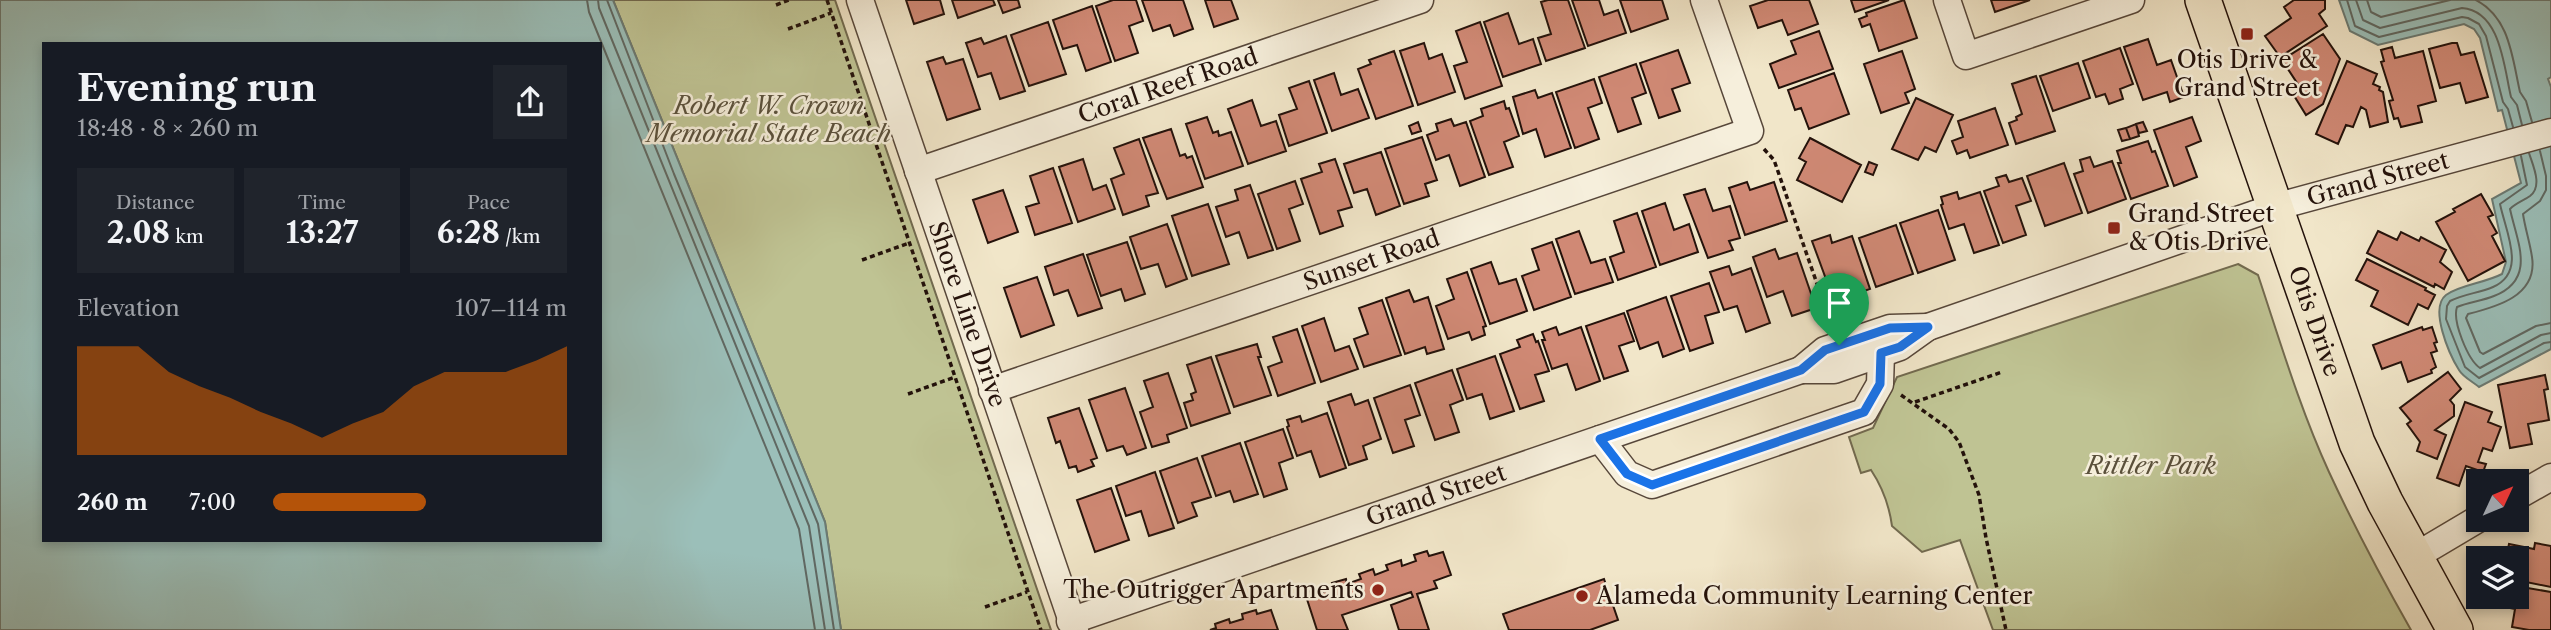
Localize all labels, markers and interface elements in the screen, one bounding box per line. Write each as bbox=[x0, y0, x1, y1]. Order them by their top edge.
marker: Otis Drive & Grand Street bbox=[2239, 26, 2255, 42]
street label: Coral Reef Road bbox=[1074, 41, 1262, 129]
place label: Otis Drive & Grand Street bbox=[2174, 45, 2321, 102]
text: Evening run bbox=[77, 64, 317, 111]
button: share bbox=[493, 65, 567, 139]
park label: Robert W. Crown Memorial State Beach bbox=[644, 91, 891, 148]
text: 18:48 · 8 × 260 m bbox=[77, 114, 258, 142]
street label: Grand Street bbox=[2303, 145, 2453, 212]
text: Distance bbox=[116, 191, 195, 214]
text: Time bbox=[298, 191, 346, 214]
text: Pace bbox=[467, 191, 510, 214]
place label: Grand Street & Otis Drive bbox=[2128, 199, 2275, 256]
text: 2.08 bbox=[107, 214, 170, 251]
text: 13:27 bbox=[286, 214, 358, 251]
text: 6:28 bbox=[437, 214, 500, 251]
street label: Shore Line Drive bbox=[923, 218, 1013, 411]
marker: Grand Street & Otis Drive bbox=[2106, 220, 2122, 236]
street label: Sunset Road bbox=[1299, 223, 1444, 297]
text: km bbox=[170, 225, 204, 248]
text: /km bbox=[500, 225, 540, 248]
street label: Otis Drive bbox=[2283, 262, 2348, 380]
pin bbox=[1809, 273, 1869, 345]
icon: arrive bbox=[1820, 284, 1858, 322]
text: Elevation bbox=[77, 294, 180, 322]
text: 107–114 m bbox=[455, 294, 567, 322]
park label: Rittler Park bbox=[2084, 451, 2216, 480]
street label: Grand Street bbox=[1362, 457, 1510, 532]
north arrow bbox=[2466, 469, 2529, 532]
map controls bbox=[2466, 469, 2529, 609]
text: 260 m bbox=[77, 488, 148, 516]
text: 7:00 bbox=[189, 488, 236, 516]
button: layers bbox=[2466, 546, 2529, 609]
place label: The Outrigger Apartments bbox=[1063, 575, 1364, 604]
place label: Alameda Community Learning Center bbox=[1595, 581, 2033, 610]
marker: The Outrigger Apartments bbox=[1370, 582, 1386, 598]
marker: Alameda Community Learning Center bbox=[1574, 588, 1590, 604]

